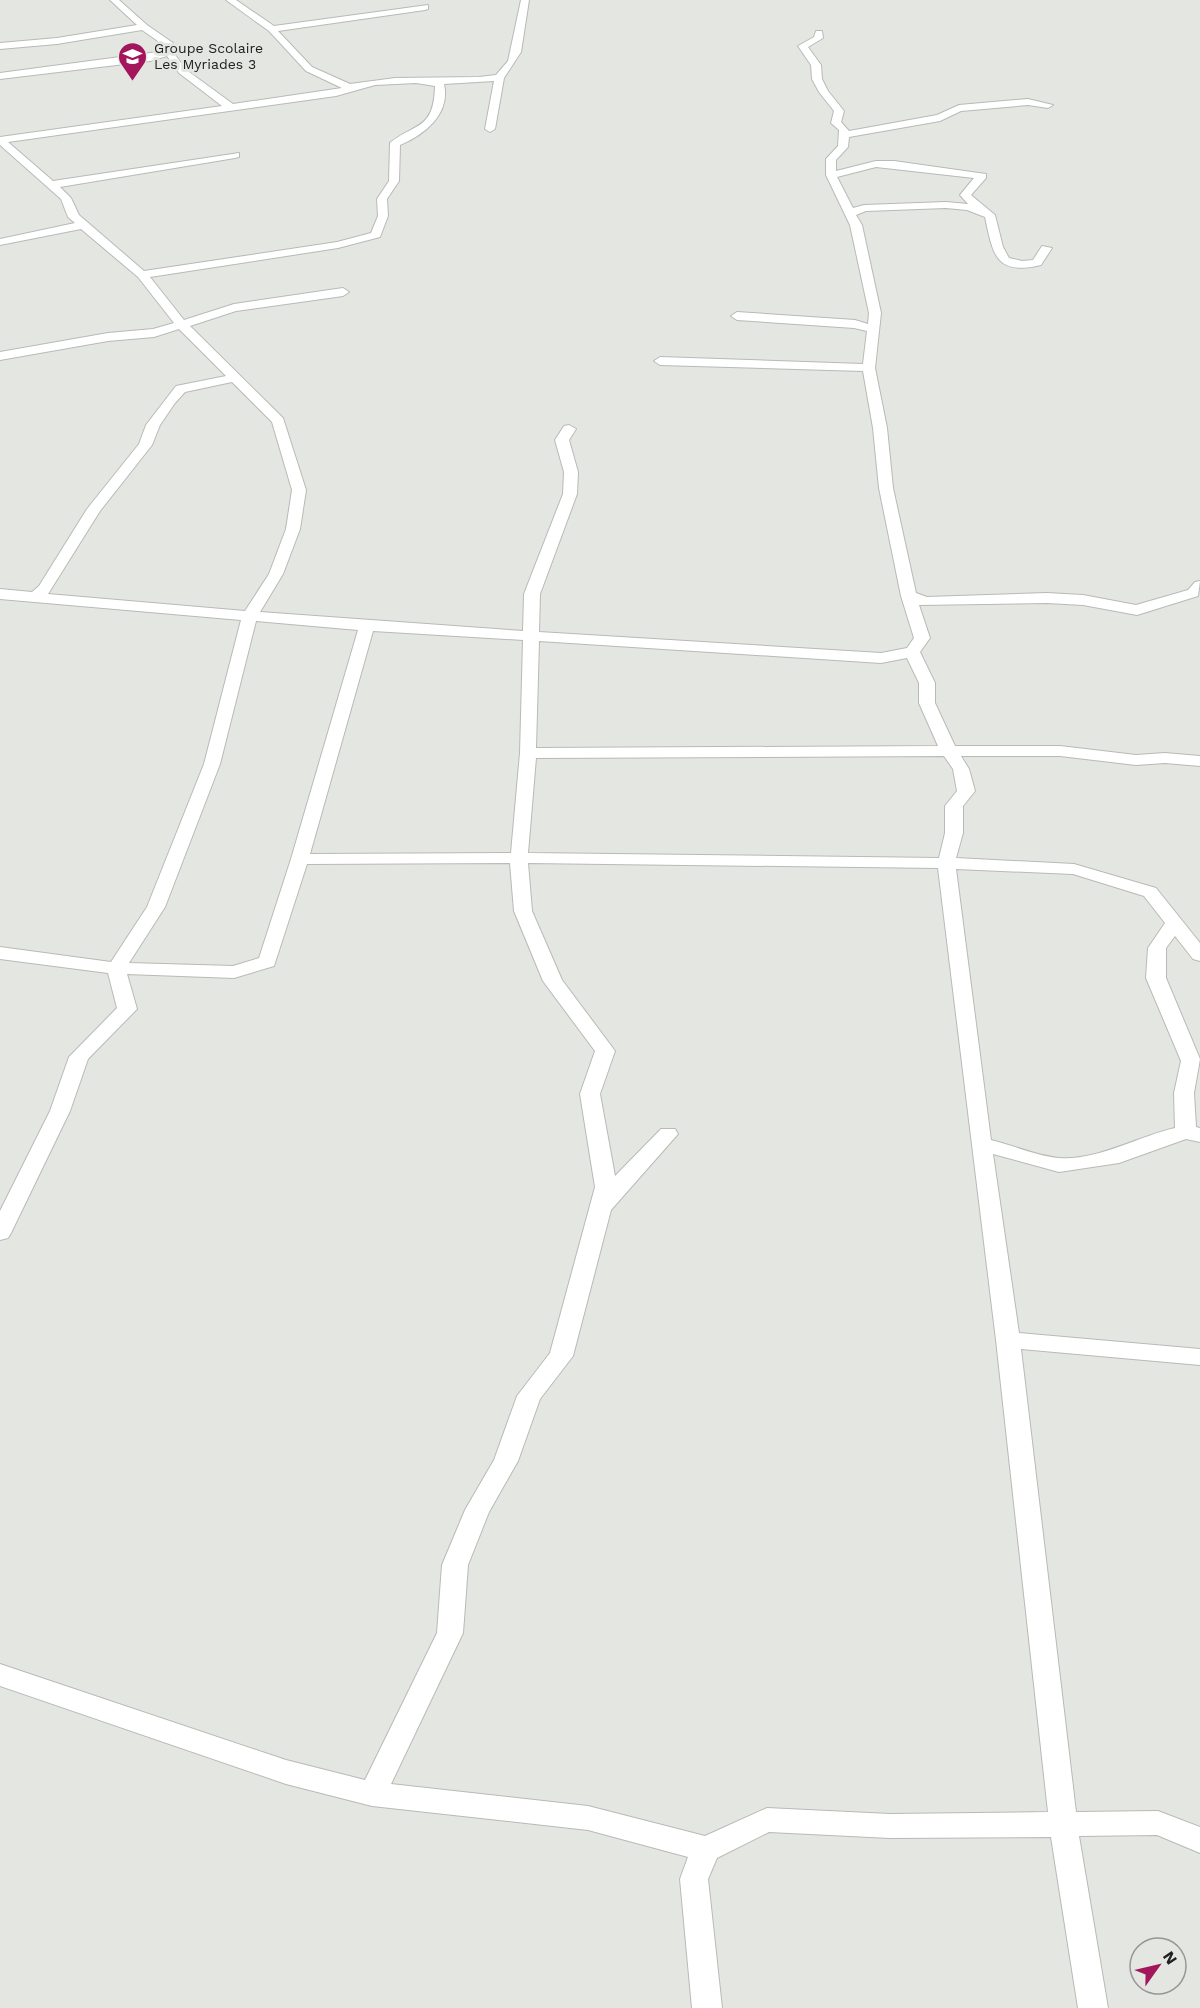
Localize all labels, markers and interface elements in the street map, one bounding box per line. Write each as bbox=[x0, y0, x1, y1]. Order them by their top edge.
school or university icon: Groupe Scolaire Les Myriades 3 bbox=[117, 40, 149, 82]
place label: Groupe Scolaire Les Myriades 3 bbox=[154, 40, 263, 72]
north arrow bbox=[1128, 1936, 1188, 1996]
text: N bbox=[1159, 1948, 1181, 1968]

